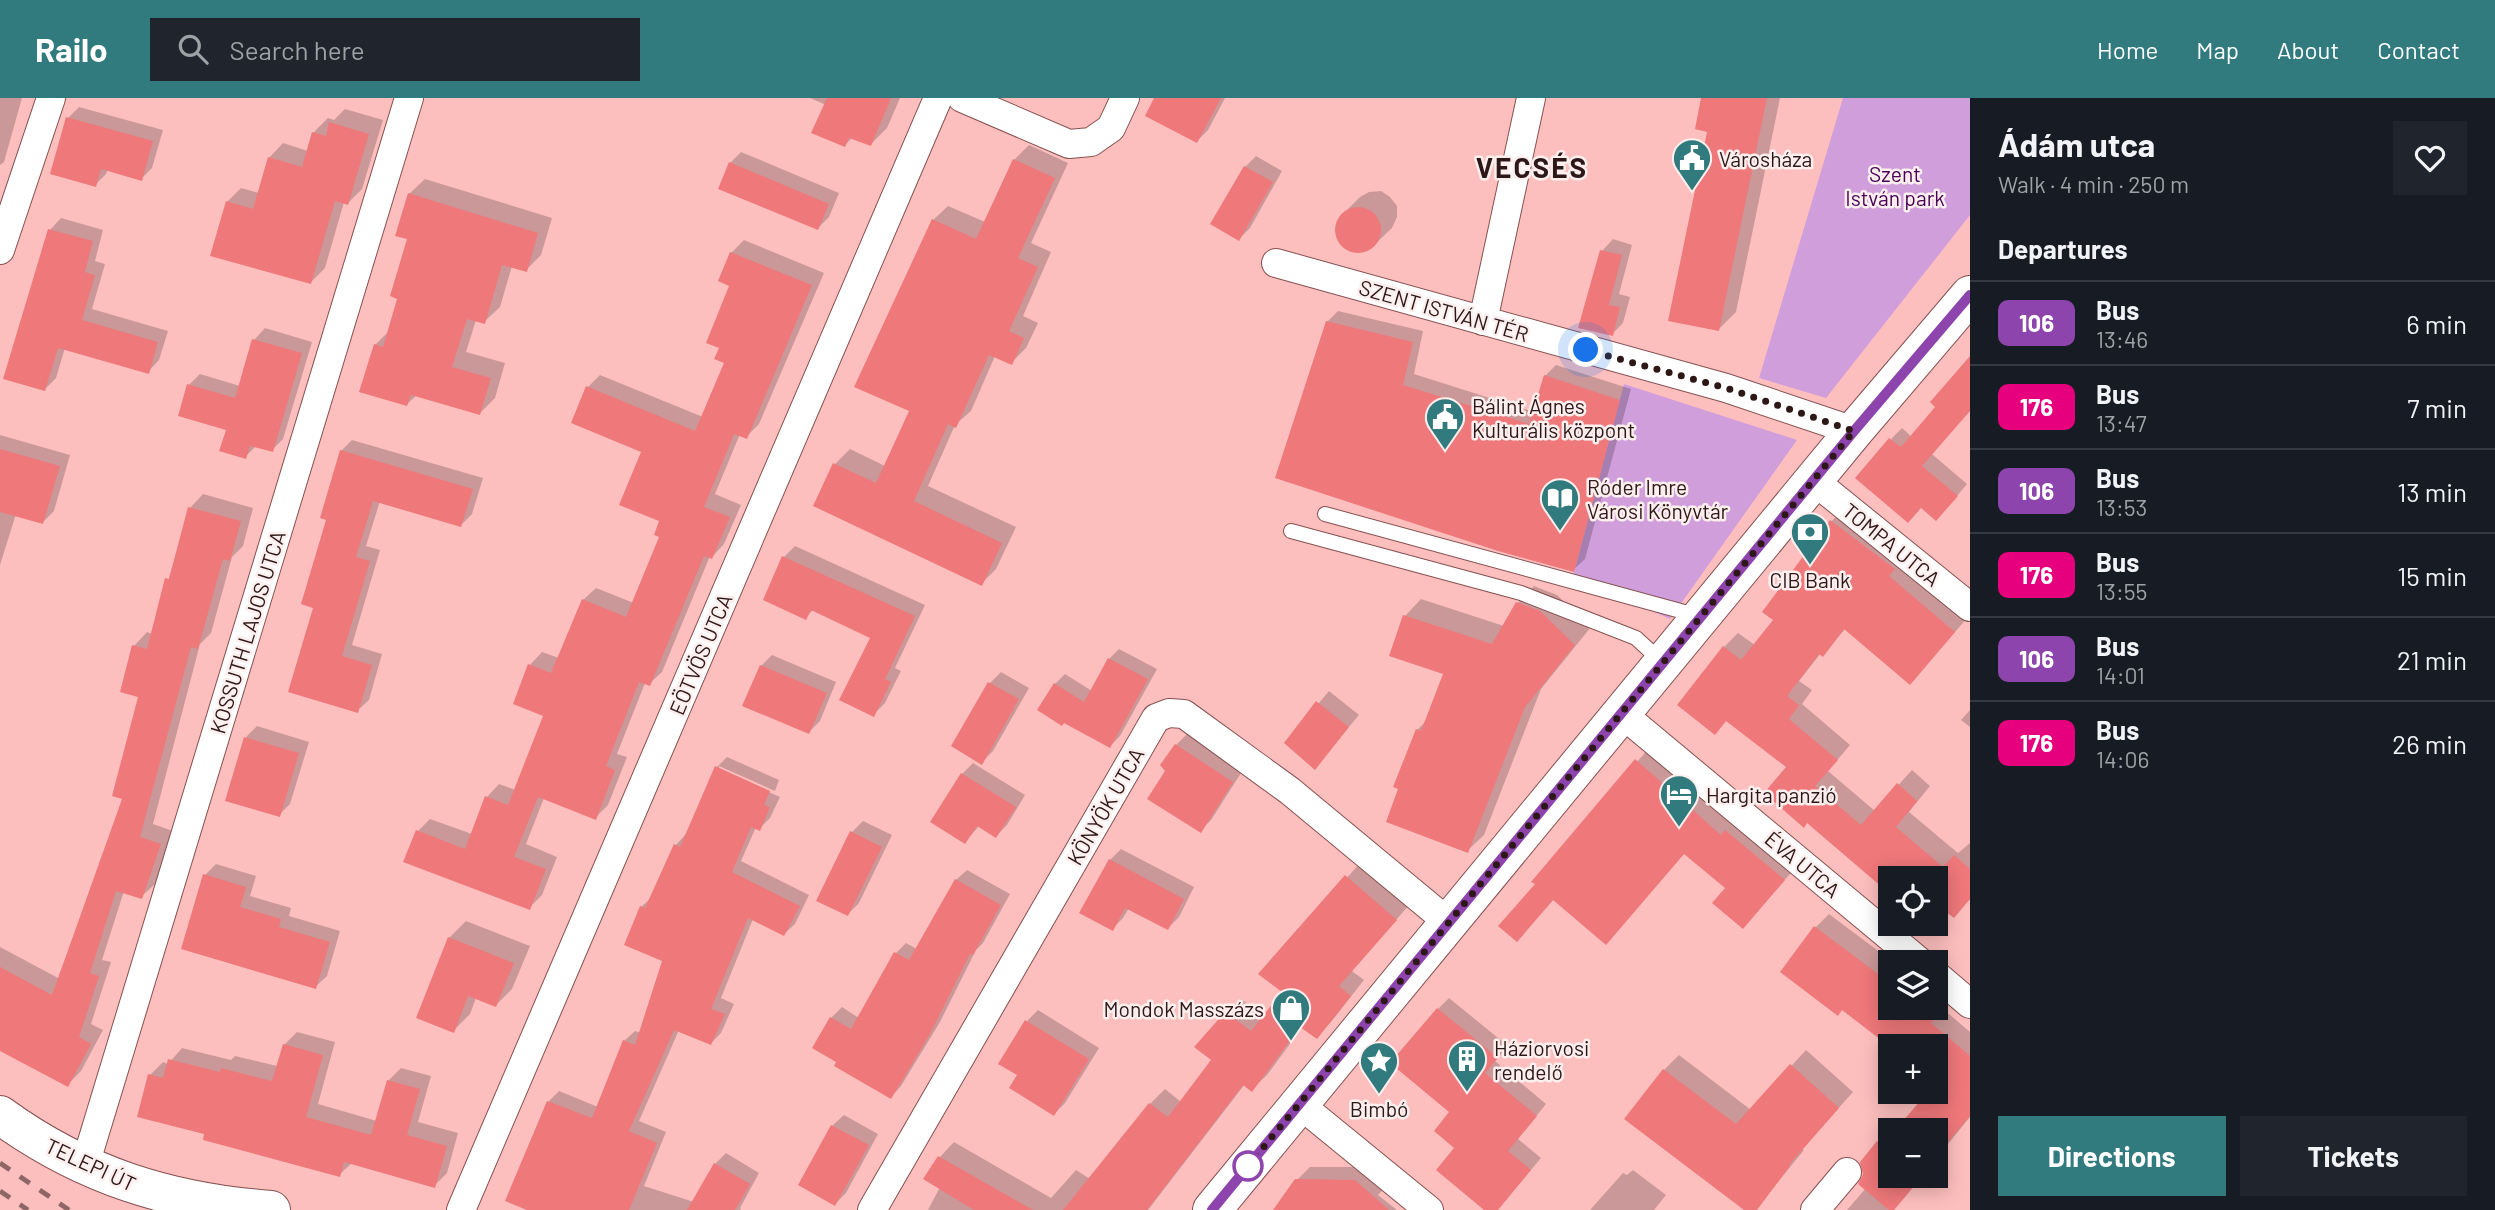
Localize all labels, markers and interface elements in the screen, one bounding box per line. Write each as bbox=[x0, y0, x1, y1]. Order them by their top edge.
search box bbox=[150, 18, 640, 81]
text: Railo bbox=[35, 29, 108, 69]
icon: search bbox=[174, 30, 212, 68]
text: Search here bbox=[230, 34, 365, 65]
text: Home bbox=[2097, 35, 2158, 64]
text: Map bbox=[2196, 35, 2239, 64]
text: About bbox=[2277, 35, 2339, 64]
text: Contact bbox=[2377, 35, 2460, 64]
button: heart bbox=[2393, 121, 2467, 195]
text: Ádám utca bbox=[1998, 124, 2155, 164]
public building icon: Városháza bbox=[1671, 137, 1713, 192]
place label: Városháza bbox=[1719, 146, 1812, 171]
district label: VECSÉS bbox=[1476, 150, 1588, 184]
park label: Szent István park bbox=[1845, 161, 1945, 210]
text: Walk · 4 min · 250 m bbox=[1998, 170, 2189, 198]
text: Departures bbox=[1998, 233, 2128, 264]
street label: SZENT ISTVÁN TÉR bbox=[1356, 274, 1532, 346]
text: Bus bbox=[2096, 294, 2139, 325]
text: 106 bbox=[2019, 308, 2054, 337]
text: 6 min bbox=[2406, 308, 2467, 339]
text: 13:46 bbox=[2096, 325, 2148, 353]
your location bbox=[1568, 332, 1603, 367]
text: Bus bbox=[2096, 378, 2139, 409]
text: 176 bbox=[2020, 392, 2053, 421]
text: 7 min bbox=[2407, 392, 2467, 423]
place label: Bálint Ágnes Kulturális központ bbox=[1472, 393, 1635, 442]
public building icon: Bálint Ágnes Kulturális központ bbox=[1424, 396, 1466, 451]
text: 13:47 bbox=[2096, 409, 2147, 437]
text: Bus bbox=[2096, 462, 2139, 493]
place label: Róder Imre Városi Könyvtár bbox=[1587, 474, 1729, 523]
text: 106 bbox=[2019, 476, 2054, 505]
text: 13 min bbox=[2397, 476, 2467, 507]
library icon: Róder Imre Városi Könyvtár bbox=[1539, 477, 1581, 532]
text: 13:53 bbox=[2096, 493, 2147, 521]
street label: TOMPA UTCA bbox=[1838, 497, 1946, 591]
bank icon: CIB Bank bbox=[1789, 511, 1831, 566]
street label: KOSSUTH LAJOS UTCA bbox=[204, 527, 290, 737]
text: Bus bbox=[2096, 546, 2139, 577]
text: 176 bbox=[2020, 560, 2053, 589]
text: 15 min bbox=[2397, 560, 2467, 591]
place label: CIB Bank bbox=[1769, 567, 1851, 592]
text: 13:55 bbox=[2096, 577, 2147, 605]
street label: EÖTVÖS UTCA bbox=[663, 590, 737, 718]
text: Bus bbox=[2096, 630, 2139, 661]
text: 106 bbox=[2019, 644, 2054, 673]
text: 21 min bbox=[2397, 644, 2467, 675]
text: 14:01 bbox=[2096, 661, 2145, 689]
text: Bus bbox=[2096, 714, 2139, 745]
text: 176 bbox=[2020, 728, 2053, 757]
text: 26 min bbox=[2392, 728, 2467, 759]
street label: KÖNYÖK UTCA bbox=[1061, 743, 1149, 869]
text: 14:06 bbox=[2096, 745, 2149, 773]
hotel icon: Hargita panzió bbox=[1658, 773, 1700, 828]
place label: Hargita panzió bbox=[1706, 782, 1837, 807]
street label: ÉVA UTCA bbox=[1760, 825, 1846, 903]
map controls bbox=[1878, 866, 1948, 1188]
button: locate bbox=[1878, 866, 1948, 936]
button: layers bbox=[1878, 950, 1948, 1020]
shop icon: Mondok Masszázs bbox=[1270, 987, 1312, 1042]
place label: Mondok Masszázs bbox=[1104, 996, 1264, 1021]
button: + bbox=[1878, 1034, 1948, 1104]
place label: Háziorvosi rendelő bbox=[1494, 1035, 1589, 1084]
building icon: Háziorvosi rendelő bbox=[1446, 1038, 1488, 1093]
place icon: Bimbó bbox=[1358, 1040, 1400, 1095]
place label: Bimbó bbox=[1350, 1096, 1408, 1121]
button: Directions bbox=[1998, 1116, 2226, 1196]
button: Tickets bbox=[2240, 1116, 2467, 1196]
button: − bbox=[1878, 1118, 1948, 1188]
street label: TELEPI ÚT bbox=[42, 1132, 140, 1196]
unlabelled marker bbox=[1233, 1151, 1263, 1181]

